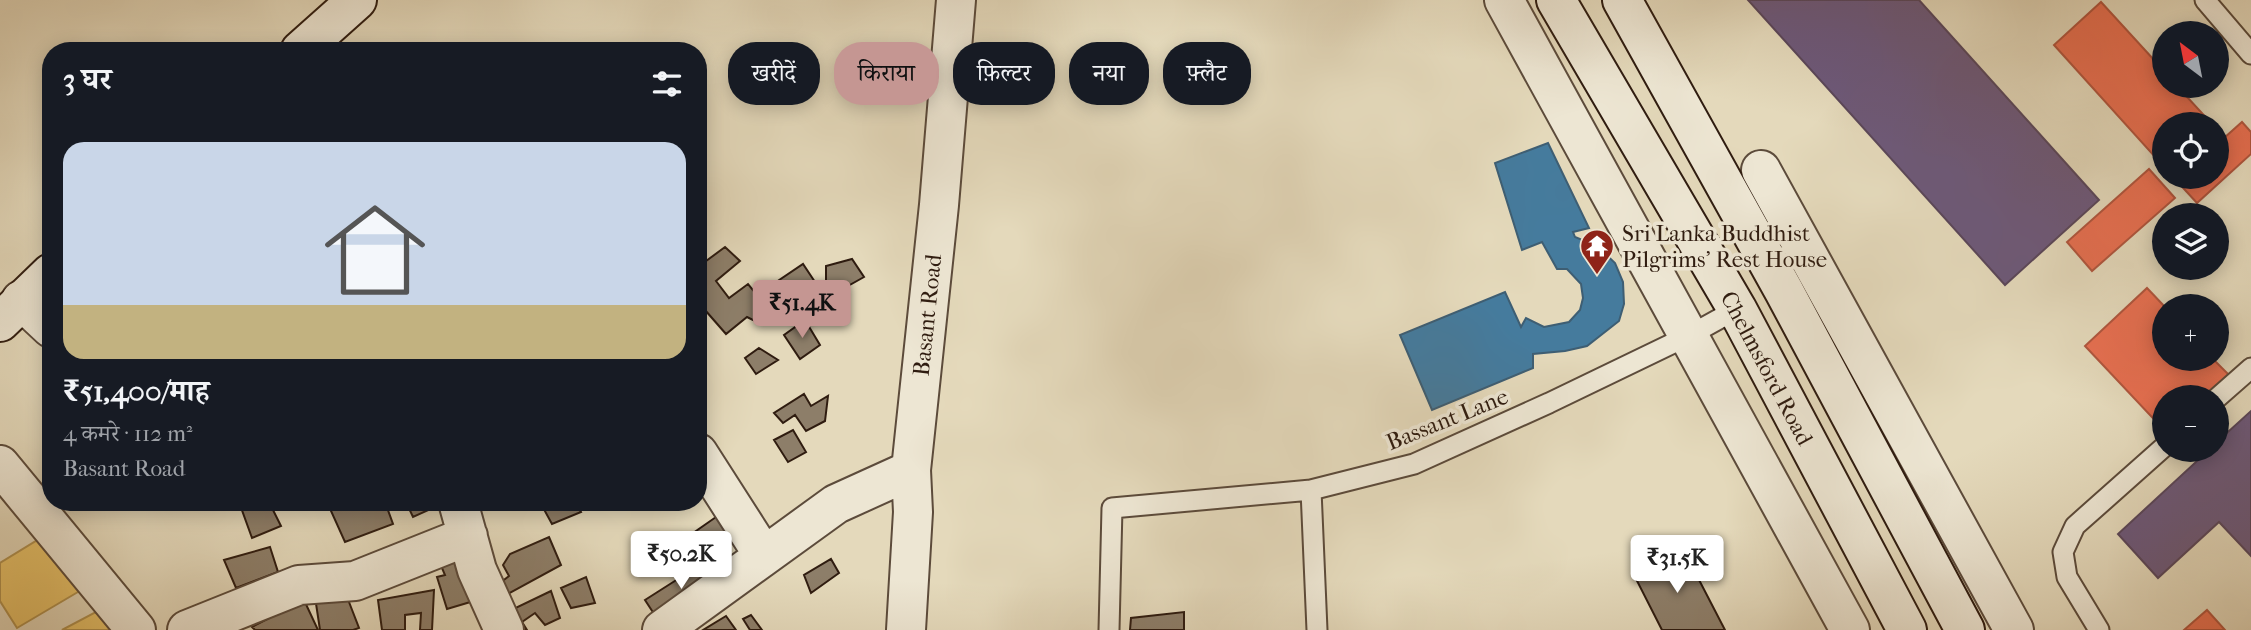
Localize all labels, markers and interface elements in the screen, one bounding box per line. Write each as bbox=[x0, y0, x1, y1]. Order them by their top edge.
north arrow bbox=[2152, 21, 2230, 98]
map controls bbox=[2152, 21, 2229, 462]
chip: खरीदें bbox=[728, 42, 820, 105]
chip: किराया bbox=[834, 42, 939, 105]
chip: फ़िल्टर bbox=[953, 42, 1055, 105]
chip: नया bbox=[1069, 42, 1149, 105]
chip: फ़्लैट bbox=[1163, 42, 1251, 105]
text: 3 घर bbox=[63, 62, 112, 97]
icon: filters bbox=[648, 65, 686, 103]
button: locate bbox=[2152, 112, 2229, 189]
icon: home bbox=[312, 187, 438, 313]
button: layers bbox=[2152, 203, 2229, 280]
place label: Sri Lanka Buddhist Pilgrims' Rest House bbox=[1622, 220, 1827, 273]
temple icon: Sri Lanka Buddhist Pilgrims' Rest House bbox=[1578, 227, 1616, 276]
street label: Basant Road bbox=[908, 252, 947, 377]
pin: ₹51.4K bbox=[745, 280, 859, 340]
street label: Chelmsford Road bbox=[1715, 287, 1819, 450]
text: ₹51.4K bbox=[769, 289, 835, 316]
button: + bbox=[2152, 294, 2229, 371]
text: ₹51,400/माह bbox=[63, 374, 209, 409]
street label: Bassant Lane bbox=[1382, 383, 1512, 456]
button: − bbox=[2152, 385, 2229, 462]
text: 4 कमरे · 112 m² bbox=[63, 420, 193, 447]
text: Basant Road bbox=[63, 455, 185, 482]
pin: ₹50.2K bbox=[624, 532, 738, 591]
pin: ₹31.5K bbox=[1620, 536, 1734, 595]
text: ₹50.2K bbox=[647, 540, 715, 567]
text: ₹31.5K bbox=[1647, 544, 1707, 571]

